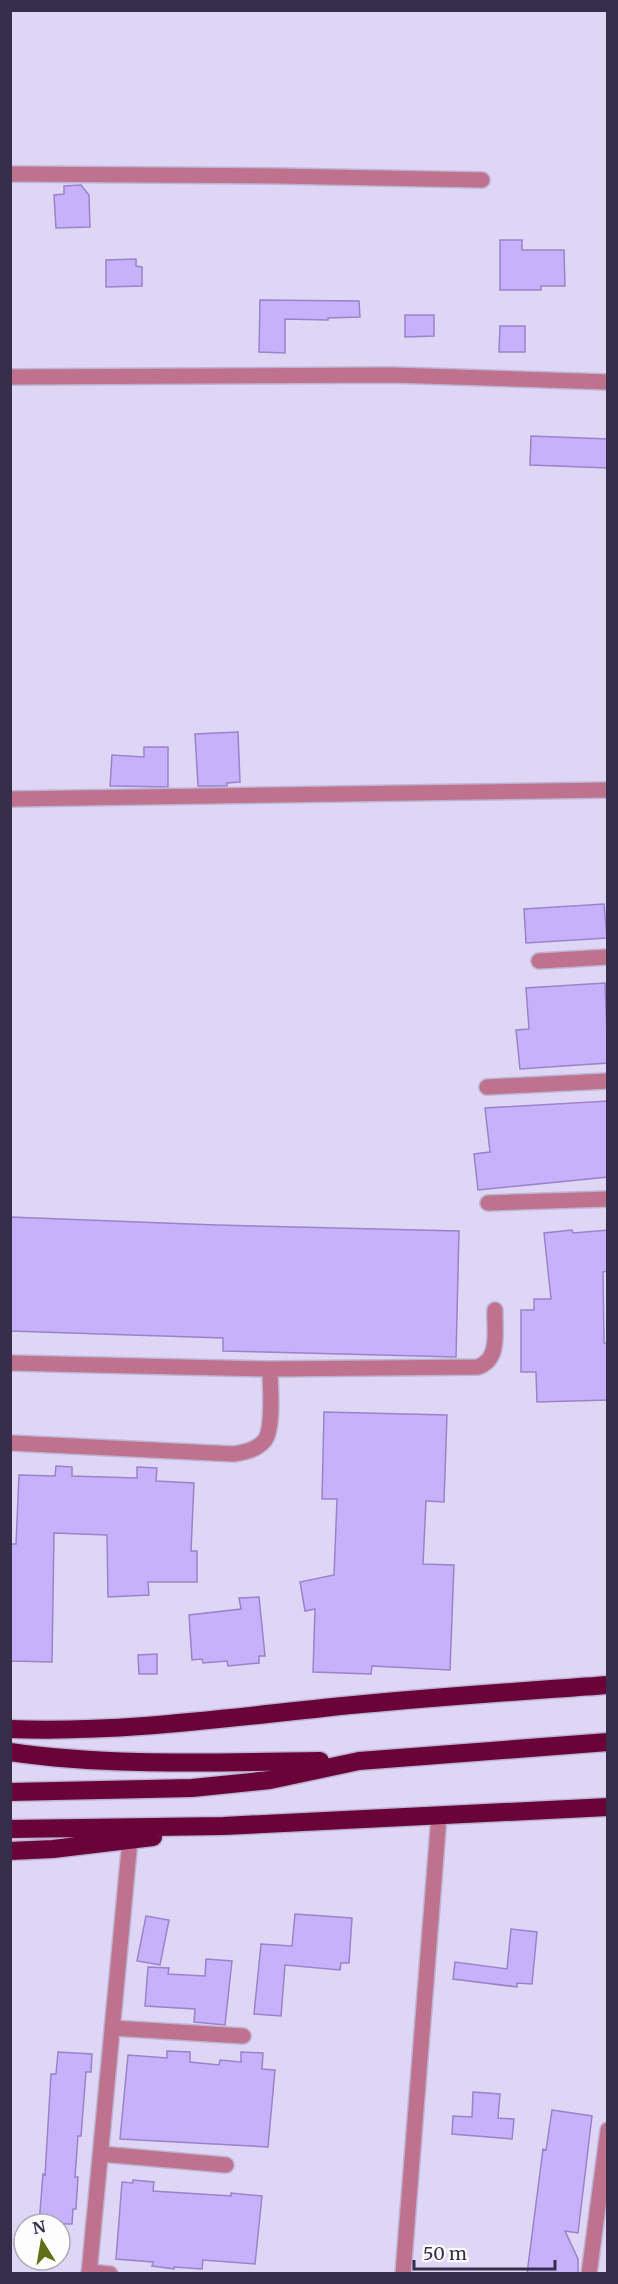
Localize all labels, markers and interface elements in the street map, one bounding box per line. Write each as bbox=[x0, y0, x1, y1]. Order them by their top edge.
north arrow bbox=[12, 2212, 72, 2272]
text: N bbox=[31, 2216, 48, 2238]
scale bar bbox=[414, 2233, 555, 2271]
text: 50 m bbox=[423, 2242, 467, 2265]

